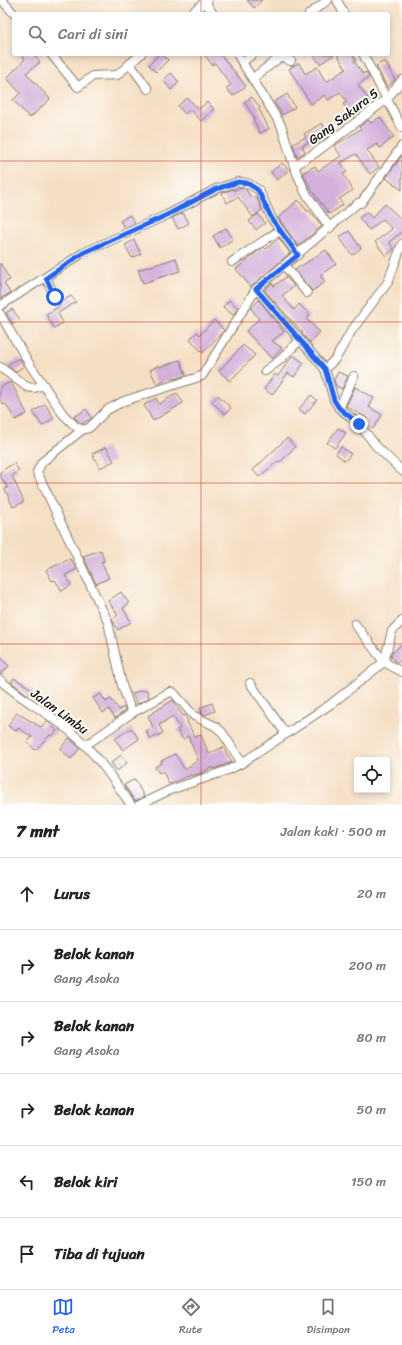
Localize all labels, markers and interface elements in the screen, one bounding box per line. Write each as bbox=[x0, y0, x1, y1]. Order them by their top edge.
search box bbox=[12, 12, 390, 56]
text: Cari di sini bbox=[58, 21, 128, 47]
icon: search bbox=[26, 23, 48, 45]
street label: Gang Sakura 5 bbox=[303, 82, 384, 151]
route start bbox=[46, 288, 64, 306]
route end bbox=[350, 415, 368, 433]
street label: Jalan Limbu bbox=[25, 682, 94, 740]
map controls bbox=[354, 757, 390, 793]
button: locate bbox=[354, 757, 390, 793]
text: 7 mnt bbox=[16, 816, 59, 846]
text: Jalan kaki · 500 m bbox=[281, 820, 386, 843]
text: Lurus bbox=[54, 881, 90, 907]
text: 20 m bbox=[357, 882, 386, 905]
icon: ahead bbox=[16, 883, 38, 905]
text: Belok kanan bbox=[54, 941, 134, 967]
text: 200 m bbox=[349, 954, 386, 977]
icon: right bbox=[16, 955, 38, 977]
text: Gang Asoka bbox=[54, 967, 119, 990]
text: Belok kanan bbox=[54, 1013, 134, 1039]
text: 80 m bbox=[357, 1026, 386, 1049]
icon: right bbox=[16, 1027, 38, 1049]
text: Gang Asoka bbox=[54, 1039, 119, 1062]
text: Belok kanan bbox=[54, 1097, 134, 1123]
text: 50 m bbox=[356, 1098, 386, 1121]
icon: right bbox=[16, 1099, 38, 1121]
text: Belok kiri bbox=[54, 1169, 117, 1195]
text: 150 m bbox=[351, 1170, 386, 1193]
icon: left bbox=[16, 1171, 38, 1193]
text: Tiba di tujuan bbox=[54, 1241, 145, 1267]
icon: arrive bbox=[16, 1243, 38, 1265]
tab: Peta bbox=[52, 1296, 75, 1339]
tab: Rute bbox=[179, 1296, 202, 1339]
tab: Disimpan bbox=[306, 1296, 350, 1339]

